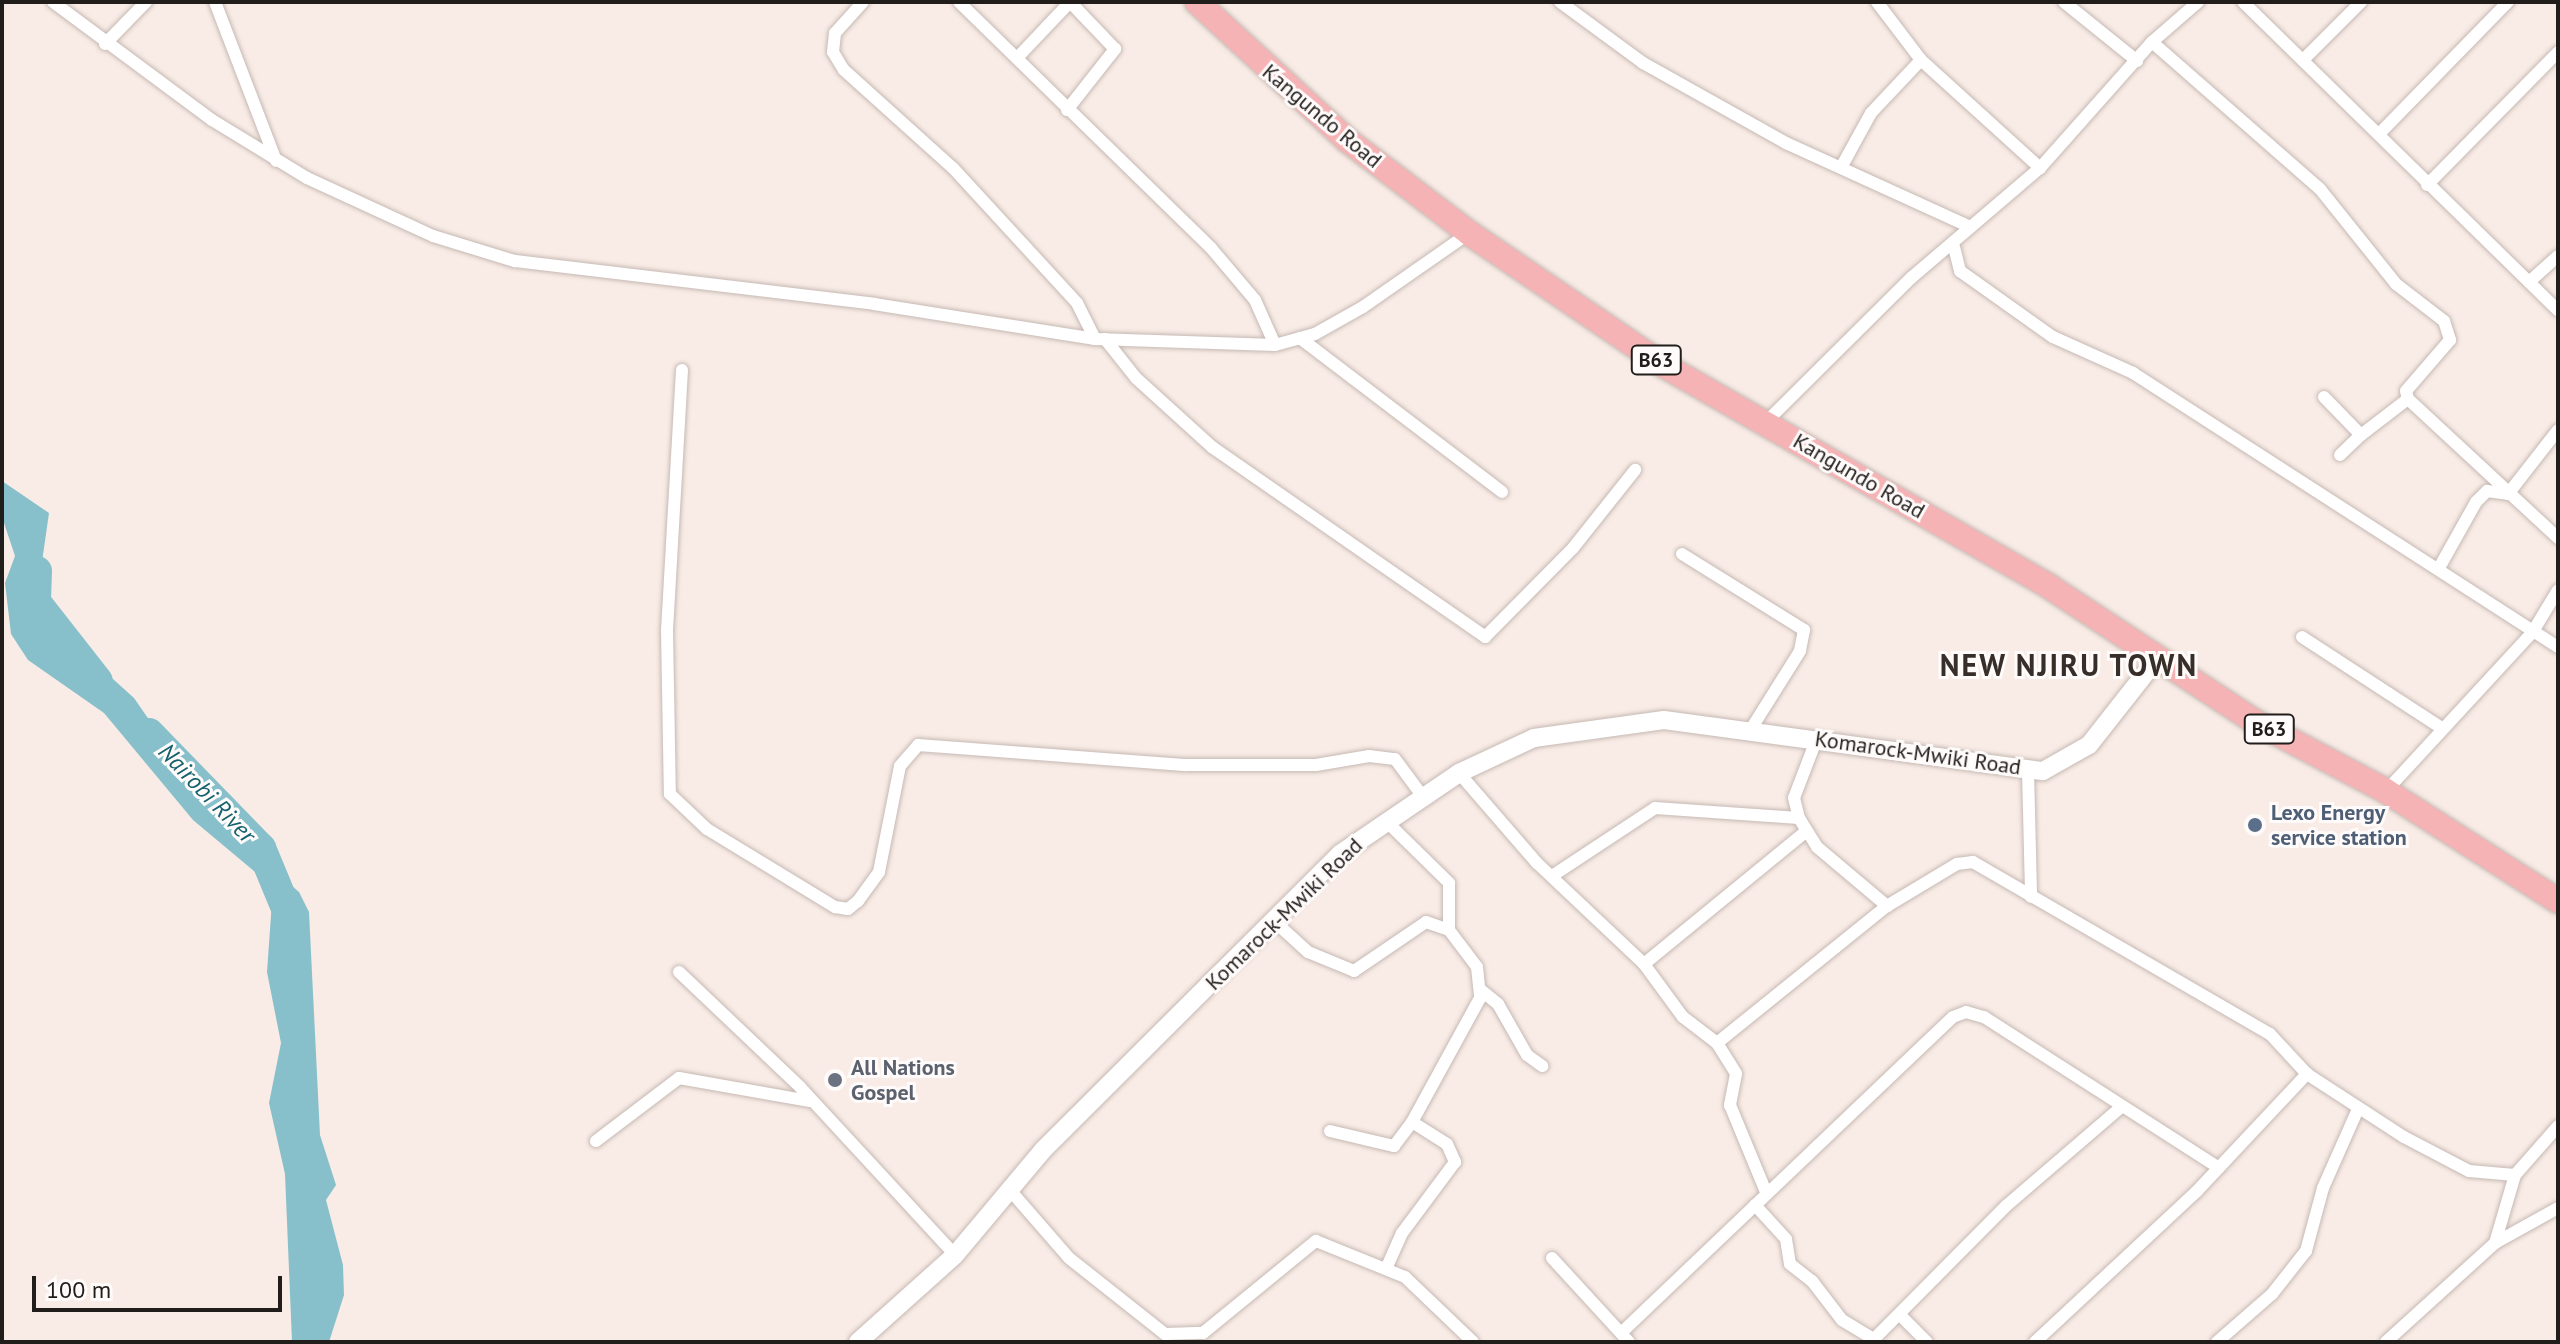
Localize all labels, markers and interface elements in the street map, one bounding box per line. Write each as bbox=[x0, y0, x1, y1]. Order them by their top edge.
street label: Kangundo Road bbox=[1257, 58, 1387, 174]
road number: B63 bbox=[1630, 344, 1682, 376]
street label: Kangundo Road bbox=[1789, 428, 1929, 524]
district label: NEW NJIRU TOWN bbox=[1939, 647, 2199, 683]
road number: B63 bbox=[2243, 713, 2295, 745]
street label: Komarock-Mwiki Road bbox=[1813, 725, 2023, 781]
water label: Nairobi River bbox=[153, 737, 261, 849]
place label: Lexo Energy service station bbox=[2271, 799, 2407, 850]
marker: Lexo Energy service station bbox=[2246, 816, 2264, 834]
street label: Komarock-Mwiki Road bbox=[1200, 832, 1368, 996]
place label: All Nations Gospel bbox=[851, 1054, 955, 1106]
marker: All Nations Gospel bbox=[826, 1071, 844, 1089]
scale bar bbox=[36, 1260, 286, 1310]
text: 100 m bbox=[46, 1274, 111, 1305]

